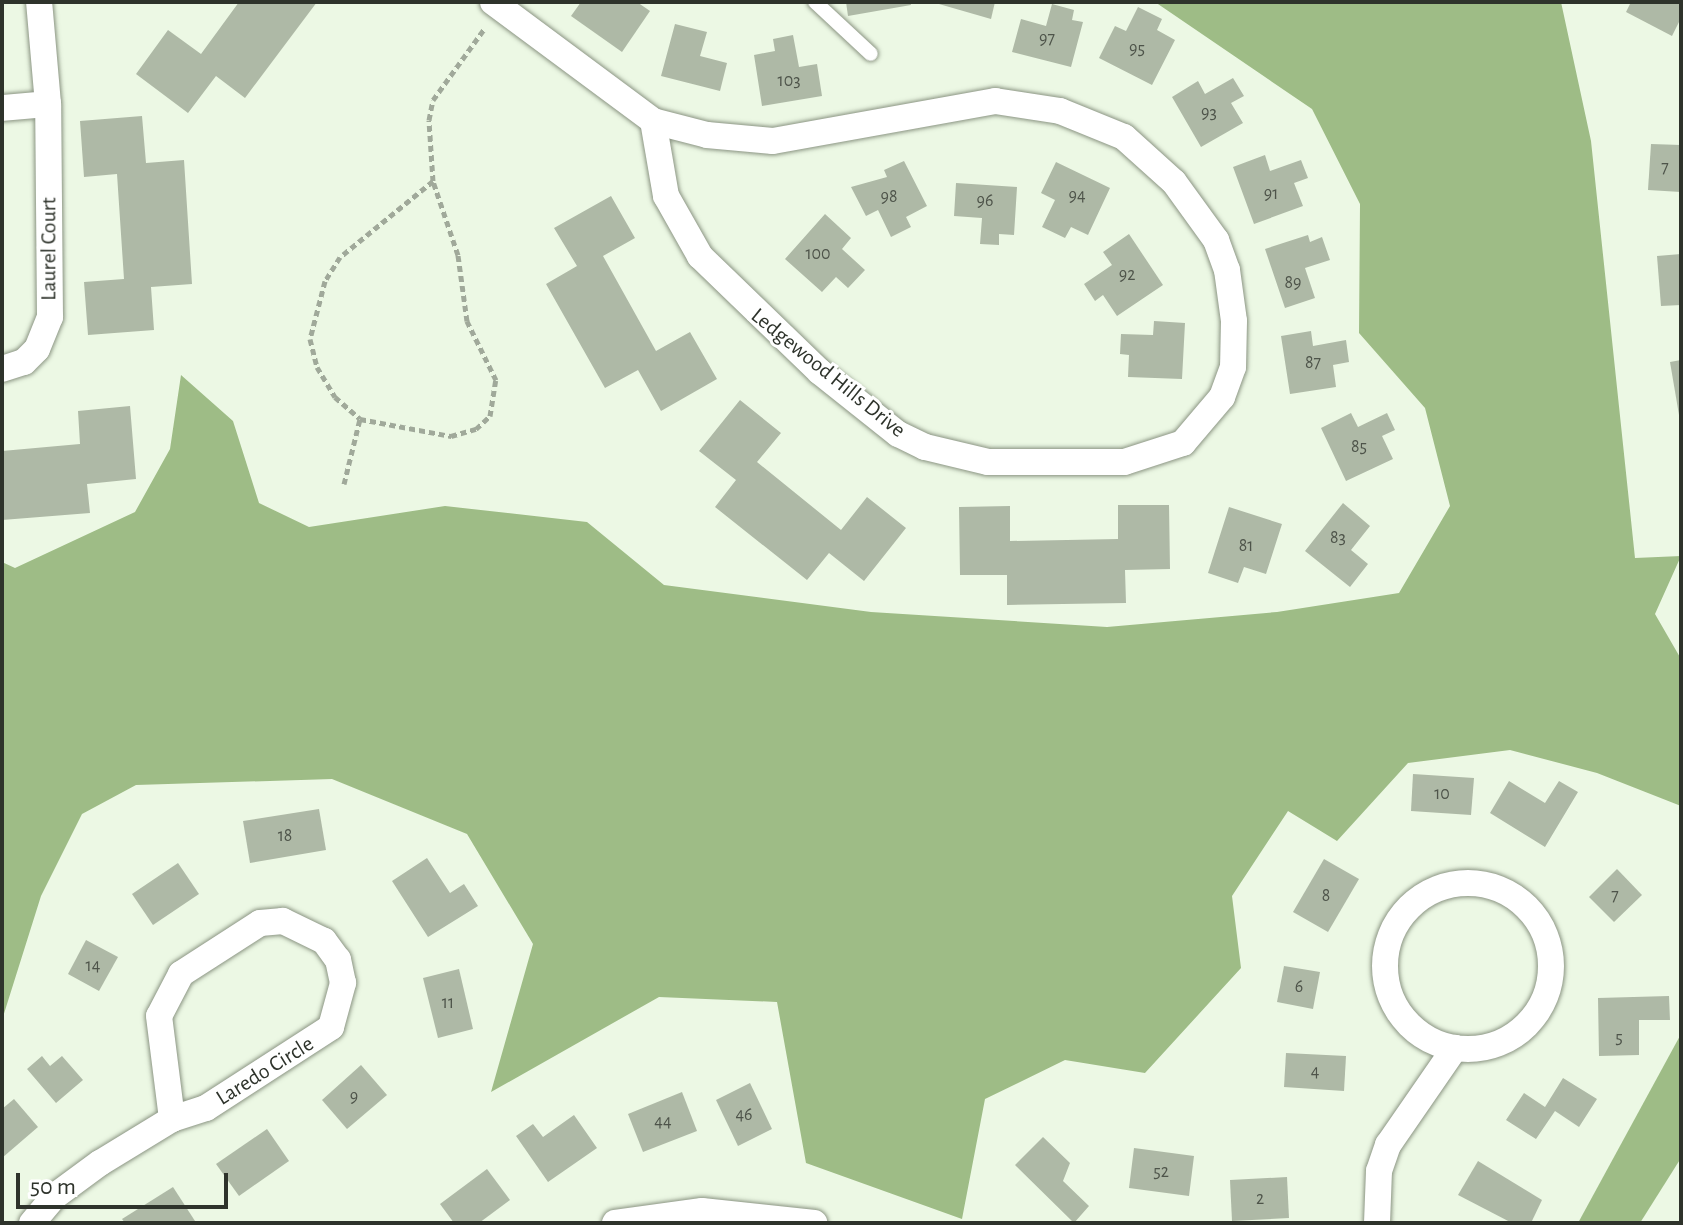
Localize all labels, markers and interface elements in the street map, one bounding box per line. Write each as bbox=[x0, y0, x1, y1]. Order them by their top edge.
house number: 97 bbox=[1039, 28, 1055, 50]
house number: 95 bbox=[1129, 38, 1145, 60]
house number: 103 bbox=[777, 70, 801, 92]
house number: 93 bbox=[1201, 102, 1217, 124]
house number: 7 bbox=[1661, 157, 1669, 179]
house number: 91 bbox=[1264, 183, 1278, 205]
house number: 94 bbox=[1068, 185, 1086, 207]
house number: 98 bbox=[881, 186, 897, 208]
house number: 96 bbox=[977, 190, 993, 212]
street label: Laurel Court bbox=[36, 197, 62, 301]
house number: 100 bbox=[805, 243, 831, 265]
house number: 92 bbox=[1119, 264, 1135, 286]
house number: 89 bbox=[1285, 272, 1301, 294]
street label: Ledgewood Hills Drive bbox=[745, 303, 911, 443]
house number: 87 bbox=[1305, 352, 1321, 374]
house number: 85 bbox=[1351, 436, 1367, 458]
house number: 83 bbox=[1330, 527, 1346, 549]
house number: 81 bbox=[1239, 535, 1253, 557]
house number: 10 bbox=[1434, 783, 1450, 805]
house number: 18 bbox=[278, 825, 292, 847]
house number: 8 bbox=[1322, 885, 1330, 907]
house number: 7 bbox=[1611, 885, 1619, 907]
house number: 14 bbox=[86, 955, 100, 977]
house number: 6 bbox=[1295, 976, 1303, 998]
house number: 11 bbox=[442, 992, 454, 1014]
house number: 5 bbox=[1615, 1027, 1623, 1049]
street label: Laredo Circle bbox=[211, 1031, 319, 1111]
house number: 4 bbox=[1311, 1061, 1319, 1083]
house number: 9 bbox=[350, 1086, 358, 1108]
house number: 46 bbox=[735, 1104, 753, 1126]
house number: 44 bbox=[654, 1111, 672, 1133]
scale bar bbox=[20, 1157, 232, 1207]
house number: 52 bbox=[1153, 1161, 1169, 1183]
text: 50 m bbox=[30, 1175, 76, 1199]
house number: 2 bbox=[1256, 1188, 1264, 1210]

